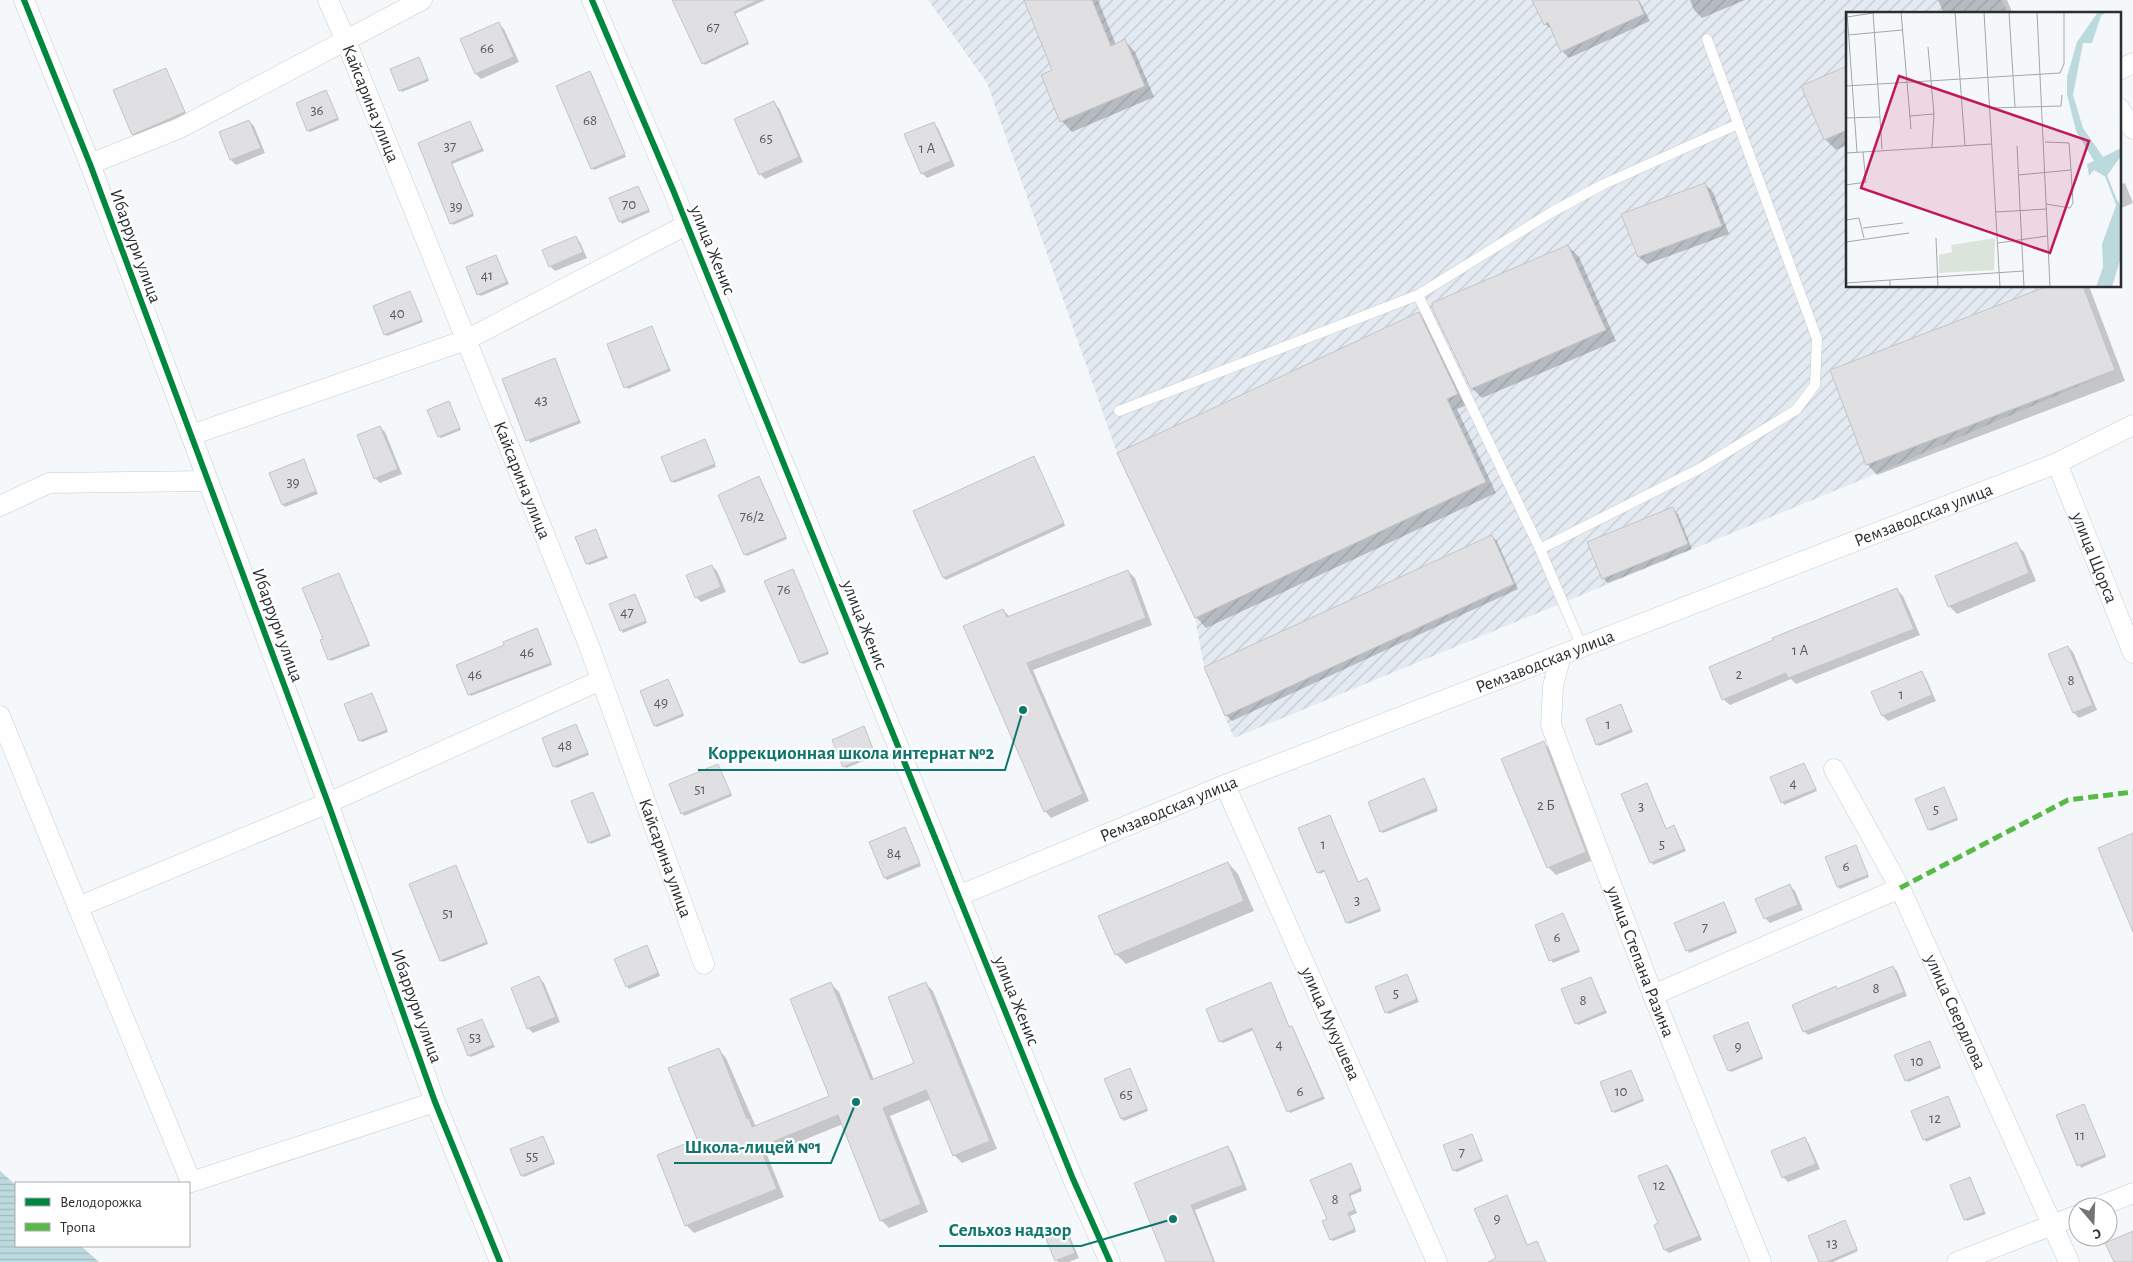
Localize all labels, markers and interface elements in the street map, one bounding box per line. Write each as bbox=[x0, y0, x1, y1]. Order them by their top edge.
inset map bbox=[1846, 12, 2120, 288]
house number: 67 bbox=[706, 20, 720, 35]
house number: 66 bbox=[480, 41, 494, 56]
street label: Кайсарина улица bbox=[338, 42, 402, 165]
house number: 36 bbox=[310, 103, 324, 118]
house number: 68 bbox=[583, 113, 597, 128]
house number: 65 bbox=[759, 131, 773, 146]
house number: 37 bbox=[444, 139, 456, 154]
house number: 1 А bbox=[919, 141, 935, 156]
street label: Ибаррури улица bbox=[106, 187, 165, 306]
house number: 70 bbox=[622, 197, 636, 212]
house number: 39 bbox=[449, 199, 463, 214]
street label: улица Женис bbox=[686, 202, 738, 298]
house number: 41 bbox=[481, 268, 493, 283]
house number: 40 bbox=[389, 306, 405, 321]
house number: 43 bbox=[534, 393, 548, 408]
street label: Кайсарина улица bbox=[490, 419, 553, 542]
house number: 39 bbox=[286, 475, 300, 490]
street label: Ремзаводская улица bbox=[1852, 481, 1995, 551]
house number: 76/2 bbox=[740, 509, 764, 524]
street label: улица Щорса bbox=[2067, 509, 2120, 606]
street label: Ибаррури улица bbox=[248, 566, 307, 685]
street label: улица Женис bbox=[838, 577, 890, 673]
house number: 76 bbox=[777, 582, 791, 597]
house number: 47 bbox=[620, 605, 634, 620]
street label: Ремзаводская улица bbox=[1473, 627, 1617, 697]
house number: 1 А bbox=[1792, 643, 1808, 658]
house number: 46 bbox=[520, 645, 534, 660]
house number: 46 bbox=[468, 667, 482, 682]
house number: 2 bbox=[1736, 667, 1743, 682]
house number: 8 bbox=[2067, 673, 2075, 688]
house number: 1 bbox=[1898, 687, 1904, 702]
house number: 49 bbox=[654, 695, 668, 710]
house number: 1 bbox=[1605, 717, 1611, 732]
callout: Коррекционная школа интернат №2 bbox=[698, 736, 1005, 770]
house number: 48 bbox=[558, 738, 572, 753]
text: Коррекционная школа интернат №2 bbox=[708, 744, 995, 763]
street label: Ремзаводская улица bbox=[1098, 773, 1240, 846]
house number: 4 bbox=[1789, 776, 1797, 791]
house number: 51 bbox=[694, 782, 706, 797]
street label: Кайсарина улица bbox=[635, 796, 694, 920]
house number: 2 Б bbox=[1537, 798, 1555, 813]
house number: 3 bbox=[1638, 799, 1644, 814]
house number: 5 bbox=[1933, 802, 1939, 817]
house number: 1 bbox=[1320, 837, 1326, 852]
house number: 5 bbox=[1659, 837, 1665, 852]
house number: 84 bbox=[887, 846, 901, 861]
house number: 6 bbox=[1842, 859, 1850, 874]
street label: улица Степана Разина bbox=[1602, 883, 1677, 1040]
house number: 3 bbox=[1354, 893, 1360, 908]
house number: 51 bbox=[442, 906, 454, 921]
house number: 7 bbox=[1702, 920, 1708, 935]
house number: 6 bbox=[1553, 930, 1561, 945]
street label: Ибаррури улица bbox=[387, 947, 446, 1066]
street label: улица Свердлова bbox=[1921, 951, 1989, 1072]
street label: улица Женис bbox=[990, 953, 1042, 1049]
street label: улица Мукушева bbox=[1297, 964, 1363, 1083]
house number: 8 bbox=[1872, 981, 1880, 996]
house number: 5 bbox=[1393, 986, 1399, 1001]
house number: 8 bbox=[1579, 993, 1587, 1008]
house number: 53 bbox=[469, 1030, 481, 1045]
house number: 4 bbox=[1275, 1037, 1283, 1052]
house number: 9 bbox=[1734, 1039, 1742, 1054]
house number: 10 bbox=[1910, 1054, 1924, 1069]
house number: 6 bbox=[1296, 1084, 1304, 1099]
house number: 10 bbox=[1614, 1084, 1628, 1099]
house number: 65 bbox=[1119, 1087, 1133, 1102]
house number: 12 bbox=[1929, 1111, 1941, 1126]
house number: 11 bbox=[2075, 1128, 2085, 1143]
callout: Школа-лицей №1 bbox=[674, 1129, 831, 1163]
text: Школа-лицей №1 bbox=[685, 1138, 822, 1157]
house number: 7 bbox=[1459, 1145, 1465, 1160]
house number: 55 bbox=[526, 1149, 538, 1164]
house number: 12 bbox=[1653, 1178, 1665, 1193]
legend bbox=[15, 1182, 190, 1247]
house number: 8 bbox=[1331, 1192, 1339, 1207]
text: Велодорожка bbox=[60, 1195, 142, 1210]
north arrow bbox=[2068, 1197, 2118, 1247]
house number: 9 bbox=[1493, 1211, 1501, 1226]
callout: Сельхоз надзор bbox=[939, 1212, 1081, 1246]
text: Тропа bbox=[60, 1220, 96, 1235]
text: Сельхоз надзор bbox=[949, 1221, 1072, 1240]
text: С bbox=[2091, 1225, 2103, 1241]
house number: 13 bbox=[1826, 1236, 1838, 1251]

